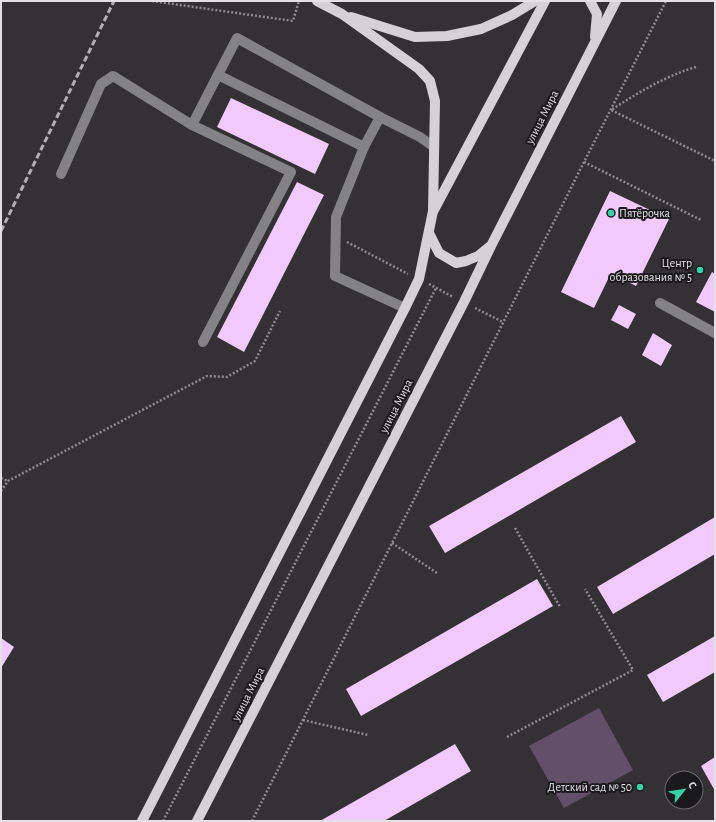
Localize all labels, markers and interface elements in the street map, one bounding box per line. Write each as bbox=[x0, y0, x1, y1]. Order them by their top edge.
street label: улица Мира bbox=[523, 88, 562, 147]
place label: Пятёрочка bbox=[619, 207, 671, 219]
marker: Пятёрочка bbox=[606, 208, 616, 218]
place label: Центр образования № 5 bbox=[610, 257, 692, 283]
marker: Центр образования № 5 bbox=[695, 265, 705, 275]
street label: улица Мира bbox=[377, 377, 416, 436]
street label: улица Мира bbox=[229, 665, 268, 724]
north arrow bbox=[664, 770, 704, 810]
text: С bbox=[686, 780, 699, 791]
place label: Детский сад № 50 bbox=[548, 781, 632, 793]
marker: Детский сад № 50 bbox=[635, 782, 645, 792]

